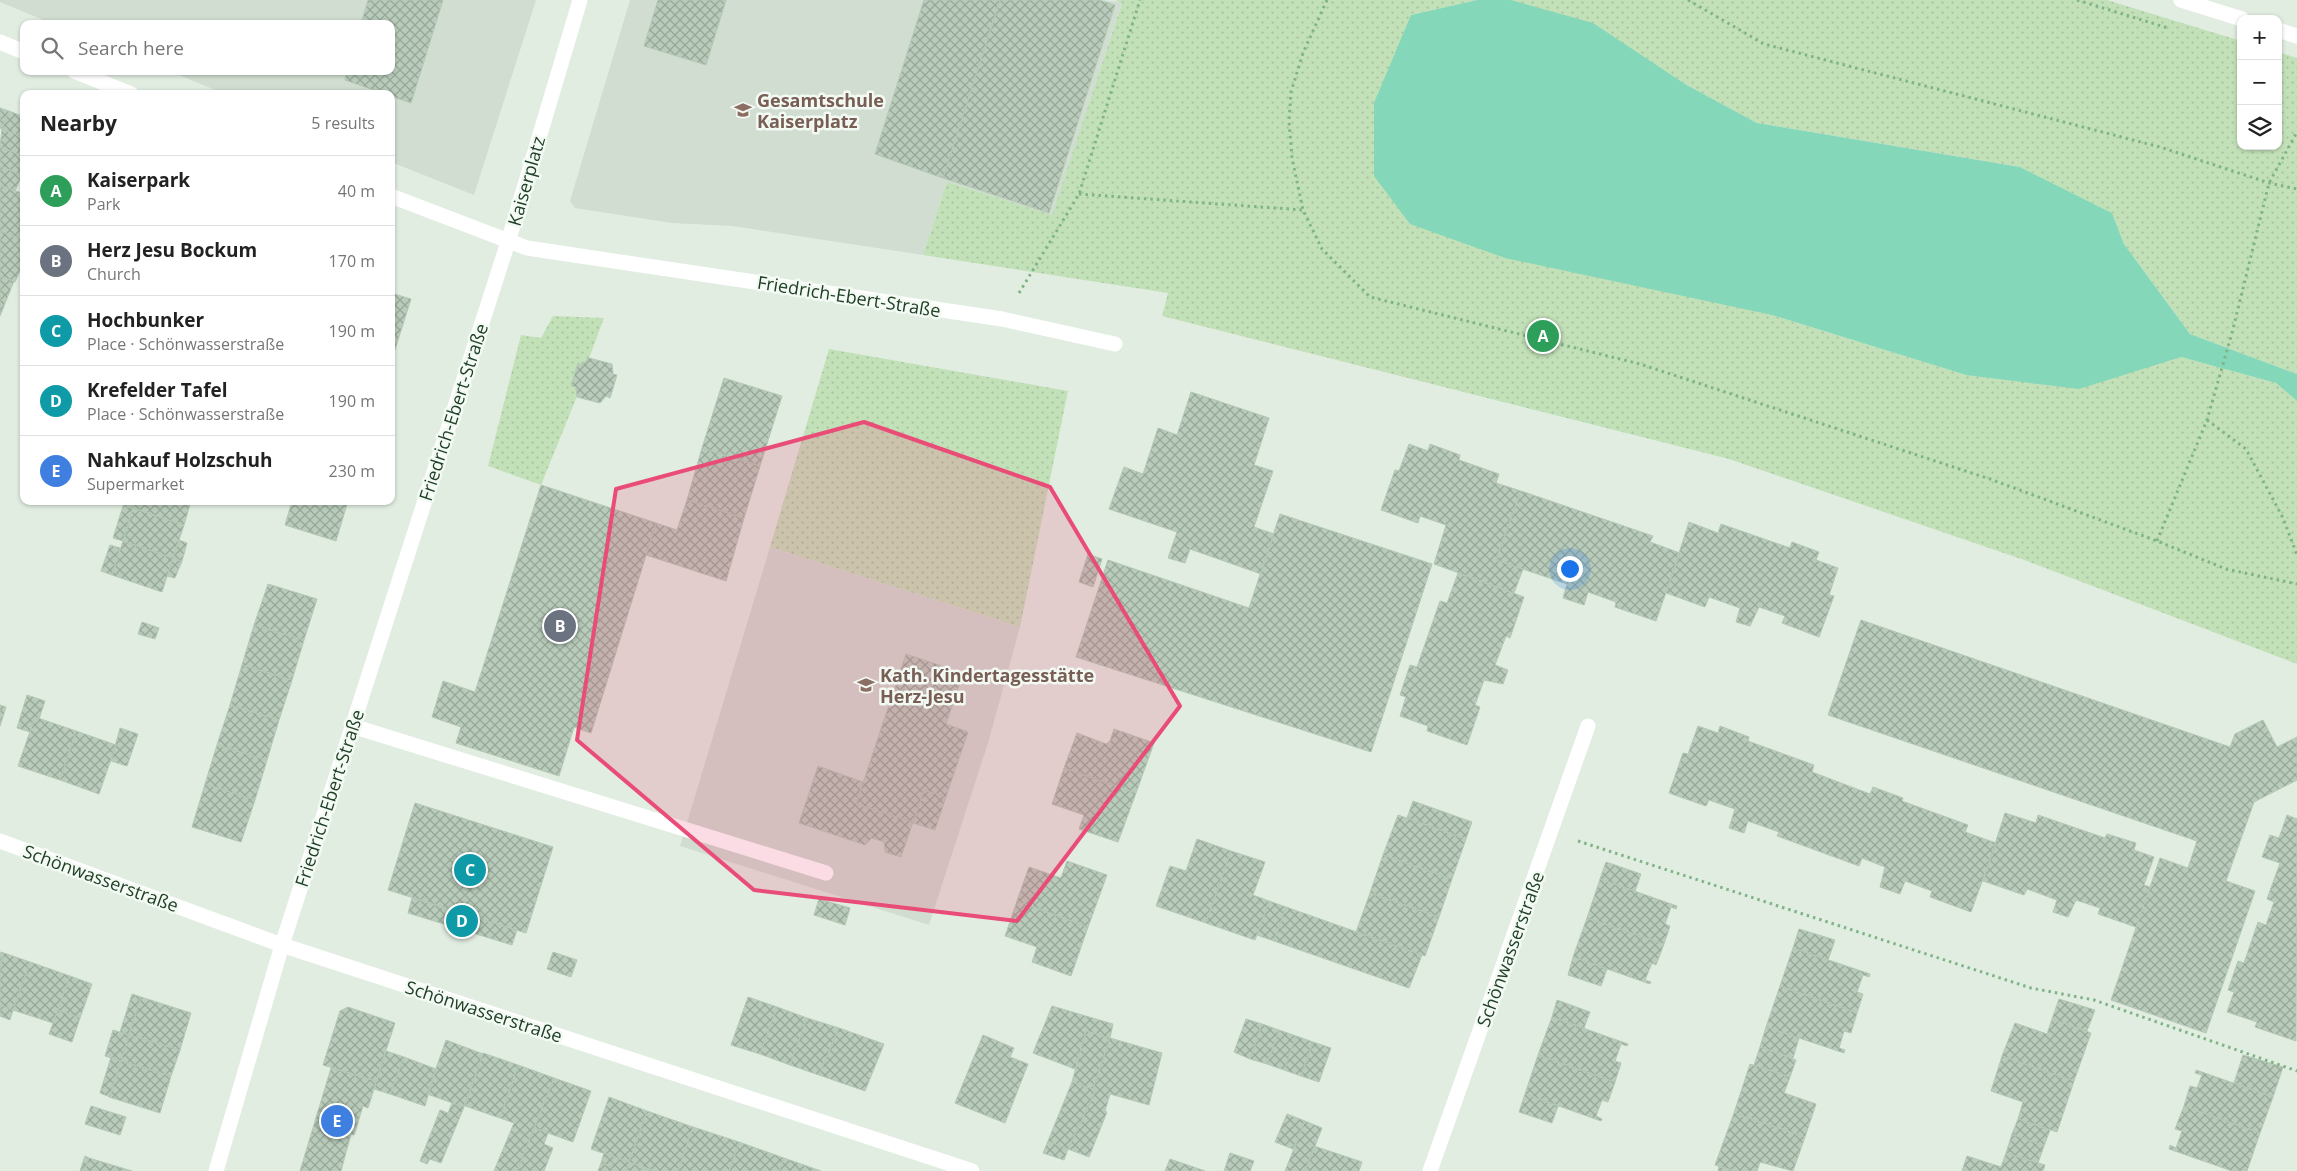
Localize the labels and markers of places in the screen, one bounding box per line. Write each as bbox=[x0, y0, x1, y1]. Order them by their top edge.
place label: Gesamtschule Kaiserplatz bbox=[757, 88, 884, 133]
school or university icon: Gesamtschule Kaiserplatz bbox=[733, 100, 753, 120]
pin: A bbox=[1527, 317, 1559, 355]
pin: B bbox=[544, 607, 576, 645]
place label: Kath. Kindertagesstätte Herz-Jesu bbox=[880, 663, 1094, 708]
school or university icon: Kath. Kindertagesstätte Herz-Jesu bbox=[856, 675, 876, 695]
pin: C bbox=[454, 851, 486, 889]
pin: D bbox=[446, 902, 478, 940]
pin: E bbox=[321, 1102, 353, 1140]

